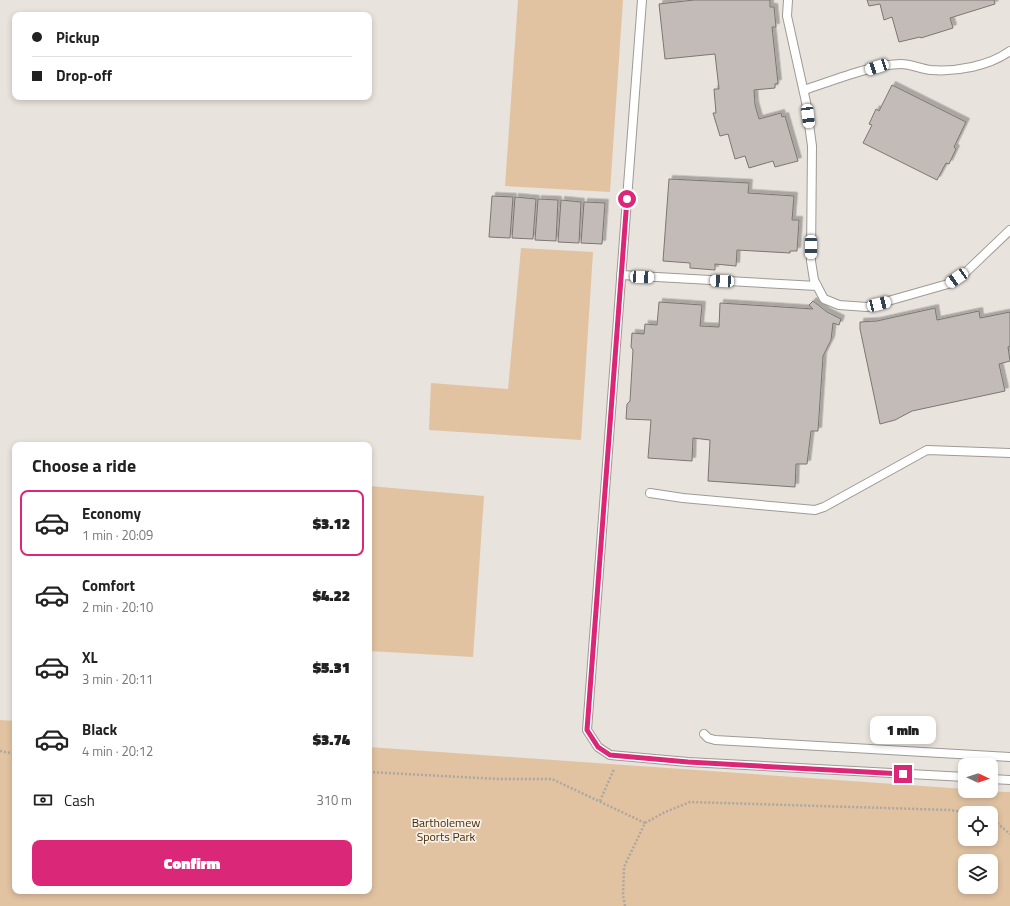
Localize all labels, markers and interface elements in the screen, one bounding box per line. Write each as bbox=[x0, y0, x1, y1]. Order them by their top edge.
text: Pickup bbox=[56, 26, 100, 49]
car bbox=[864, 58, 890, 76]
text: Drop-off bbox=[56, 64, 112, 87]
car bbox=[801, 103, 815, 129]
route start bbox=[618, 190, 636, 208]
car bbox=[805, 235, 817, 259]
car bbox=[944, 266, 970, 290]
car bbox=[630, 270, 654, 284]
car bbox=[710, 274, 734, 288]
car bbox=[866, 295, 892, 313]
text: Choose a ride bbox=[32, 452, 136, 479]
text: Economy bbox=[82, 502, 141, 525]
icon: car bbox=[34, 505, 70, 541]
text: $3.12 bbox=[313, 512, 350, 535]
text: 1 min · 20:09 bbox=[82, 525, 153, 545]
text: Comfort bbox=[82, 574, 135, 597]
icon: car bbox=[34, 577, 70, 613]
text: $4.22 bbox=[313, 584, 350, 607]
text: 2 min · 20:10 bbox=[82, 597, 153, 617]
text: XL bbox=[82, 646, 98, 669]
icon: car bbox=[34, 649, 70, 685]
text: $5.31 bbox=[313, 656, 350, 679]
text: 3 min · 20:11 bbox=[82, 669, 153, 689]
callout: 1 min bbox=[870, 716, 936, 744]
text: Black bbox=[82, 718, 117, 741]
text: 1 min bbox=[887, 720, 919, 740]
icon: car bbox=[34, 721, 70, 757]
text: $3.74 bbox=[313, 728, 350, 751]
text: 4 min · 20:12 bbox=[82, 741, 153, 761]
north arrow bbox=[958, 758, 998, 798]
map controls bbox=[958, 758, 998, 894]
route end bbox=[894, 765, 912, 783]
icon: cash bbox=[32, 789, 54, 811]
text: Cash bbox=[64, 789, 95, 812]
text: 310 m bbox=[316, 790, 352, 810]
button: locate bbox=[958, 806, 998, 846]
park label: Bartholemew Sports Park bbox=[412, 813, 480, 846]
button: Confirm bbox=[32, 840, 352, 886]
button: layers bbox=[958, 854, 998, 894]

